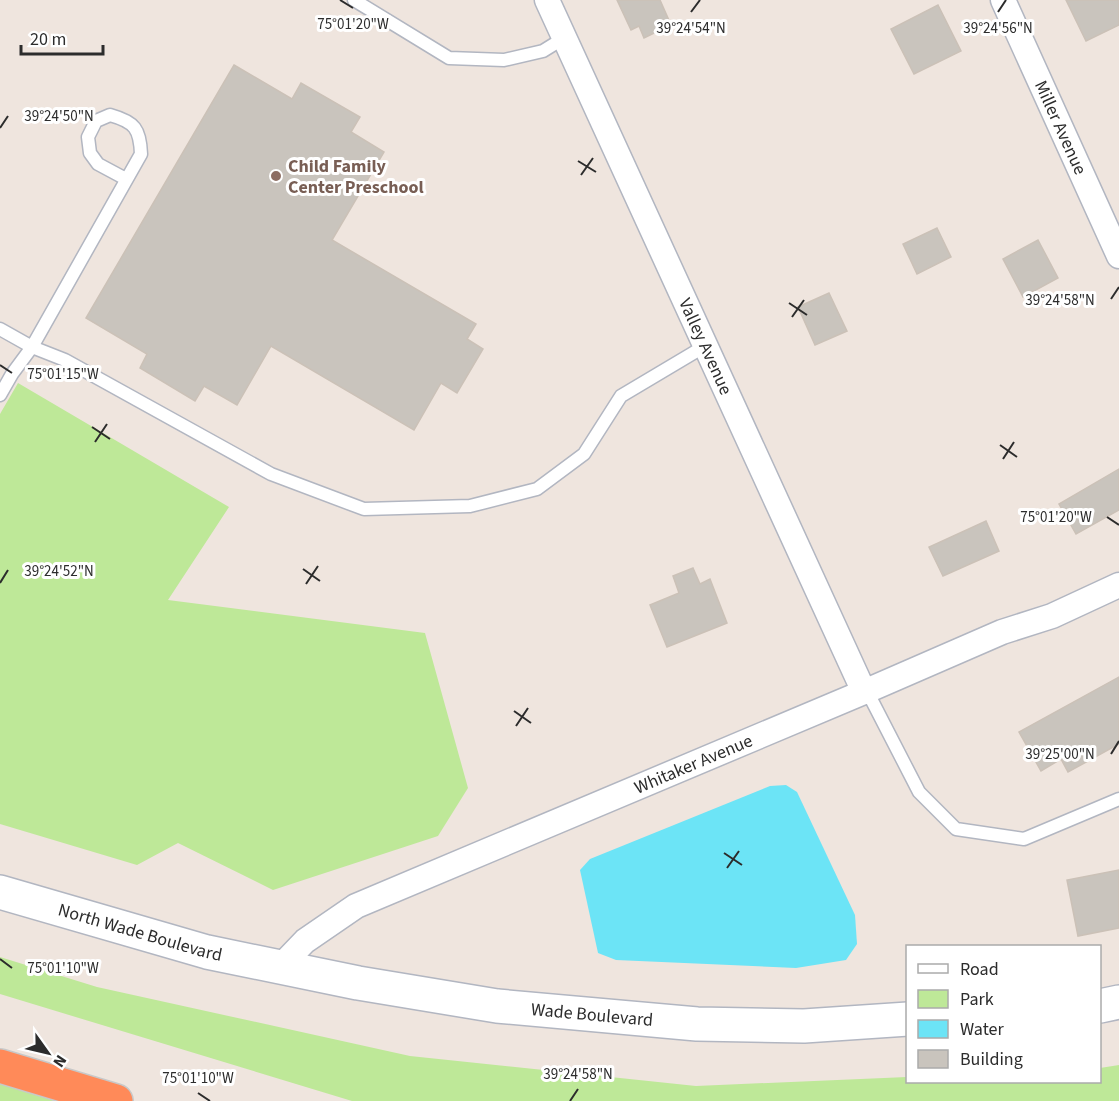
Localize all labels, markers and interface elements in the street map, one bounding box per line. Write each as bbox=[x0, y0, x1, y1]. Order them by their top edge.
text: 75°01'20"W bbox=[317, 14, 389, 35]
scale bar bbox=[21, 18, 104, 56]
text: 39°24'54"N bbox=[656, 18, 726, 39]
text: 39°24'56"N bbox=[963, 18, 1033, 39]
text: 20 m bbox=[30, 27, 66, 52]
street label: Miller Avenue bbox=[1029, 76, 1093, 179]
text: 39°24'50"N bbox=[24, 106, 94, 127]
place label: Child Family Center Preschool bbox=[288, 154, 424, 200]
marker: Child Family Center Preschool bbox=[269, 169, 283, 183]
text: 39°24'58"N bbox=[1025, 290, 1095, 311]
street label: Valley Avenue bbox=[673, 294, 739, 399]
text: 75°01'15"W bbox=[27, 364, 99, 385]
text: 75°01'20"W bbox=[1020, 507, 1092, 528]
text: 39°24'52"N bbox=[24, 561, 94, 582]
street label: Whitaker Avenue bbox=[630, 728, 756, 800]
text: 39°25'00"N bbox=[1025, 744, 1095, 765]
street label: North Wade Boulevard bbox=[55, 897, 225, 967]
legend bbox=[906, 945, 1101, 1083]
text: Road bbox=[960, 957, 999, 982]
text: 75°01'10"W bbox=[27, 958, 99, 979]
text: Park bbox=[960, 987, 994, 1012]
street label: Wade Boulevard bbox=[530, 997, 654, 1032]
text: Water bbox=[960, 1017, 1004, 1042]
north arrow bbox=[18, 1023, 78, 1083]
text: Building bbox=[960, 1047, 1023, 1072]
text: N bbox=[48, 1050, 72, 1071]
text: 39°24'58"N bbox=[543, 1064, 613, 1085]
text: 75°01'10"W bbox=[162, 1068, 234, 1089]

